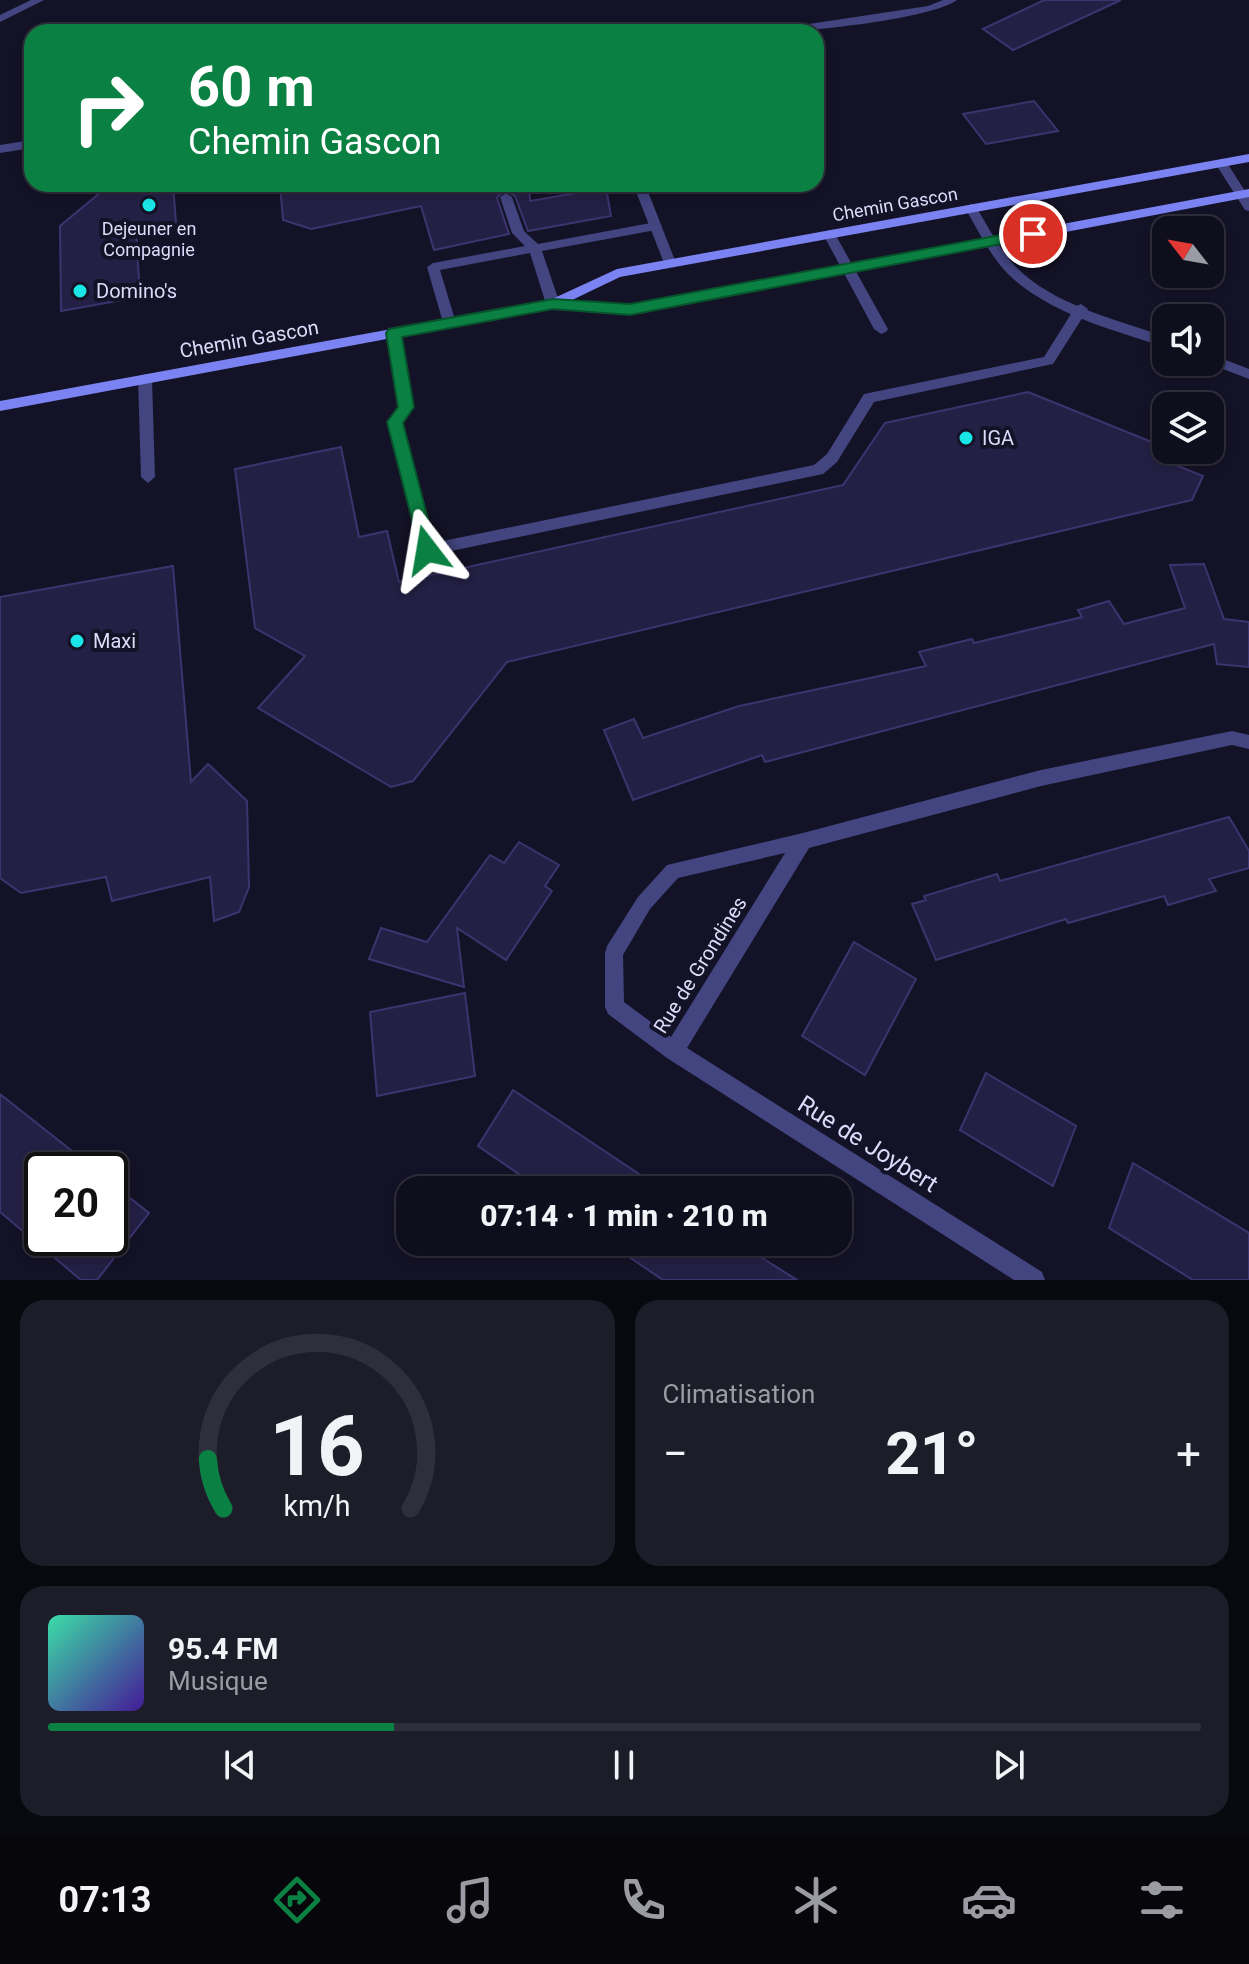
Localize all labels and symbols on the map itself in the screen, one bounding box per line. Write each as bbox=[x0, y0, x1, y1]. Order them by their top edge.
street label: Chemin Gascon bbox=[831, 183, 959, 225]
marker: Dejeuner en Compagnie bbox=[140, 196, 158, 214]
pin bbox=[999, 200, 1067, 268]
north arrow bbox=[1152, 216, 1224, 288]
place label: Dejeuner en Compagnie bbox=[102, 218, 196, 260]
place label: Domino's bbox=[96, 279, 177, 303]
marker: Domino's bbox=[71, 282, 89, 300]
street label: Chemin Gascon bbox=[178, 315, 320, 363]
place label: IGA bbox=[982, 426, 1014, 450]
marker: IGA bbox=[957, 429, 975, 447]
position arrow bbox=[385, 508, 469, 592]
place label: Maxi bbox=[93, 629, 136, 653]
marker: Maxi bbox=[68, 632, 86, 650]
street label: Rue de Grondines bbox=[648, 892, 752, 1038]
street label: Rue de Joybert bbox=[793, 1090, 943, 1198]
speed limit sign: 20 bbox=[24, 1152, 128, 1256]

